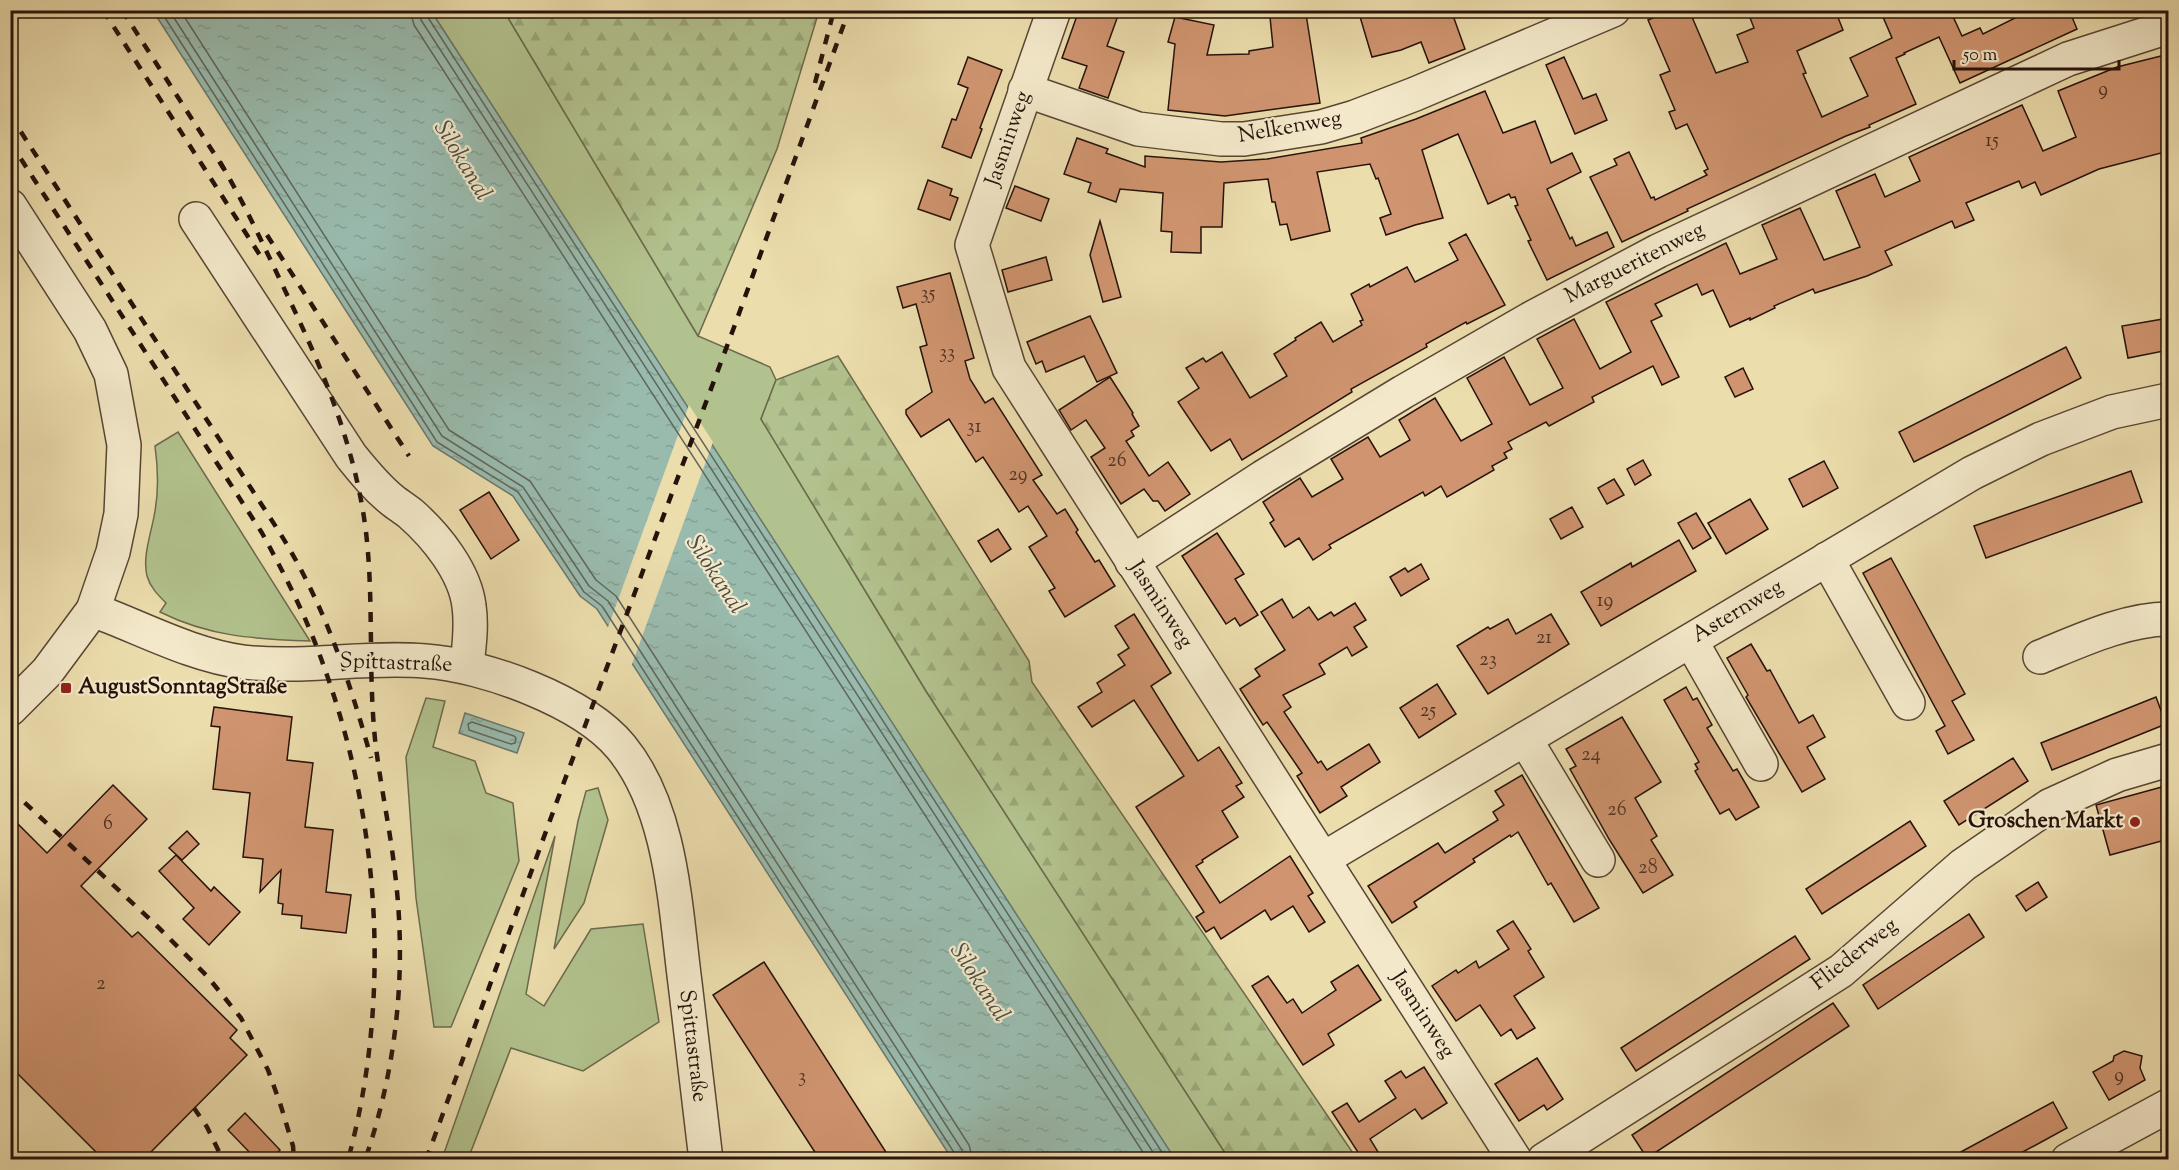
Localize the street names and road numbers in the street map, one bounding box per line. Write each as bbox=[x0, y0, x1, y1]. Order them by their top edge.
street label: Jasminweg bbox=[977, 87, 1040, 192]
street label: Nelkenweg bbox=[1236, 103, 1345, 153]
street label: Margueritenweg bbox=[1559, 215, 1711, 313]
street label: Jasminweg bbox=[1119, 554, 1200, 655]
street label: Asternweg bbox=[1686, 572, 1790, 652]
street label: Spittastraße bbox=[339, 646, 453, 682]
street label: Fliederweg bbox=[1805, 911, 1905, 999]
street label: Jasminweg bbox=[1381, 964, 1462, 1065]
street label: Spittastraße bbox=[669, 988, 715, 1104]

